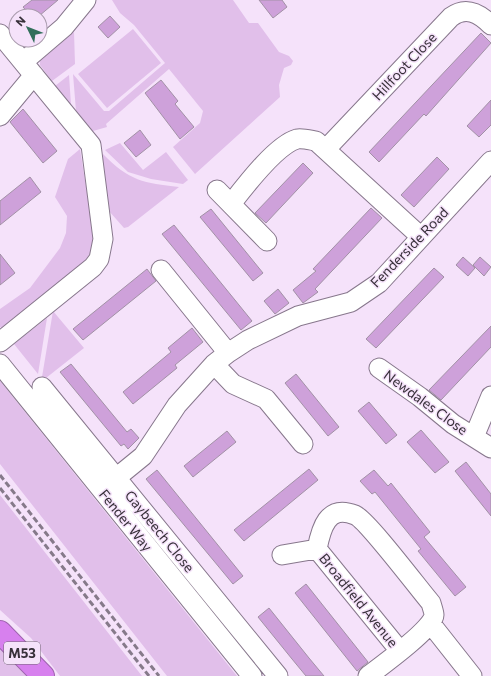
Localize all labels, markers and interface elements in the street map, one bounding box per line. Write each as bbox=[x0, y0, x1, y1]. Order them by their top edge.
north arrow bbox=[8, 8, 48, 48]
text: N bbox=[13, 13, 28, 28]
street label: Hillfoot Close bbox=[368, 29, 440, 103]
street label: Fenderside Road bbox=[366, 203, 452, 291]
street label: Newdales Close bbox=[381, 366, 471, 438]
street label: Fender Way bbox=[96, 486, 156, 554]
street label: Gaybeech Close bbox=[122, 487, 198, 575]
street label: Broadfield Avenue bbox=[316, 550, 402, 650]
road number: M53 bbox=[4, 642, 40, 664]

